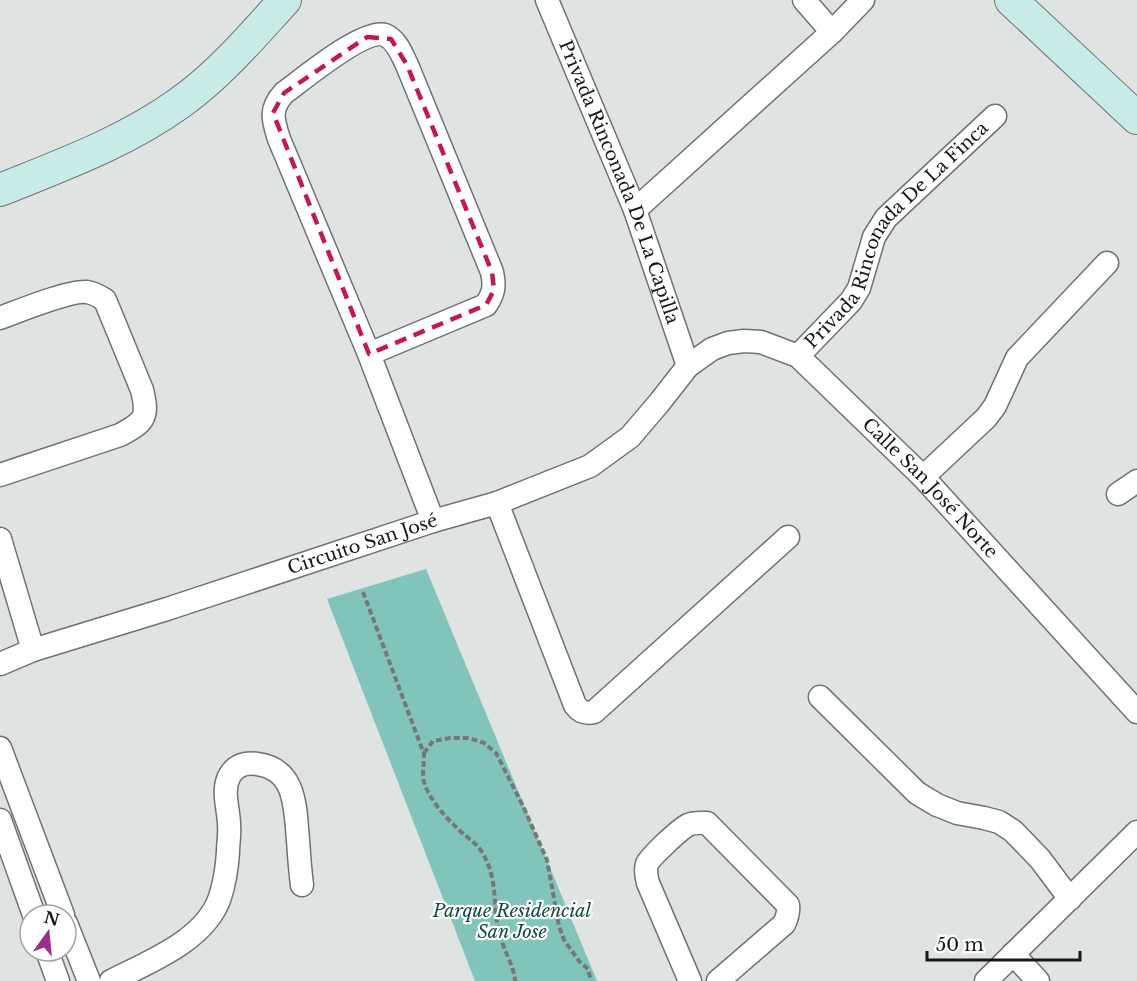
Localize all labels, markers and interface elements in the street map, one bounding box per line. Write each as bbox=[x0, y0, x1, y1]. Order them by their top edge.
street label: Privada Rinconada De La Capilla bbox=[554, 37, 684, 327]
street label: Privada Rinconada De La Finca bbox=[800, 117, 993, 353]
street label: Calle San José Norte bbox=[858, 413, 1003, 563]
street label: Circuito San José bbox=[285, 509, 440, 579]
park label: Parque Residencial San Jose bbox=[432, 900, 592, 943]
north arrow bbox=[18, 903, 78, 963]
text: N bbox=[42, 907, 62, 930]
scale bar bbox=[927, 924, 1080, 962]
text: 50 m bbox=[936, 934, 984, 956]

